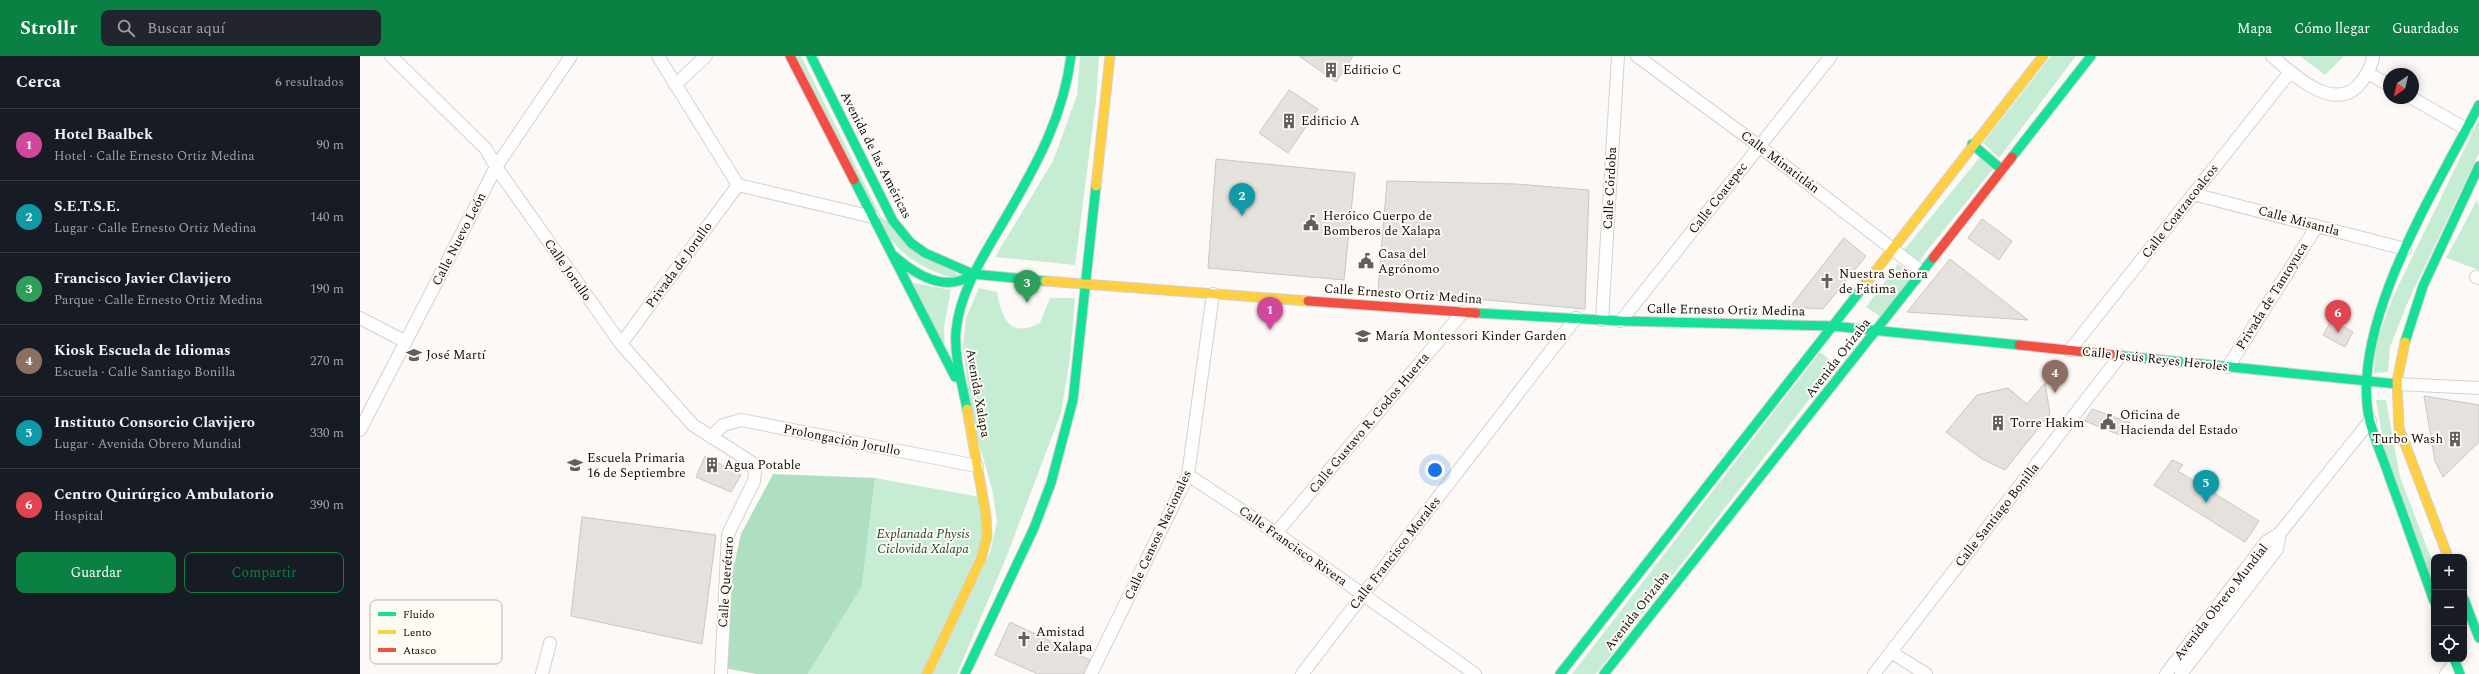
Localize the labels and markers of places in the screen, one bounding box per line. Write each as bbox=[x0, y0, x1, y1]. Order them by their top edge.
place label: Edificio C bbox=[1343, 60, 1401, 80]
building icon: Edificio C bbox=[1322, 61, 1340, 79]
place label: Edificio A bbox=[1301, 111, 1360, 131]
building icon: Edificio A bbox=[1280, 112, 1298, 130]
pin: 2 bbox=[1229, 183, 1255, 216]
place label: Heróico Cuerpo de Bomberos de Xalapa bbox=[1323, 206, 1442, 241]
public building icon: Heróico Cuerpo de Bomberos de Xalapa bbox=[1302, 214, 1320, 232]
place label: Casa del Agrónomo bbox=[1378, 244, 1439, 279]
public building icon: Casa del Agrónomo bbox=[1357, 252, 1375, 270]
place label: Nuestra Señora de Fátima bbox=[1839, 264, 1928, 299]
pin: 3 bbox=[1014, 270, 1040, 303]
church icon: Nuestra Señora de Fátima bbox=[1818, 272, 1836, 290]
pin: 1 bbox=[1257, 297, 1283, 330]
pin: 6 bbox=[2325, 300, 2351, 333]
place label: María Montessori Kinder Garden bbox=[1375, 326, 1567, 346]
school or university icon: María Montessori Kinder Garden bbox=[1354, 327, 1372, 345]
place label: José Martí bbox=[426, 345, 487, 365]
school or university icon: José Martí bbox=[405, 346, 423, 364]
pin: 4 bbox=[2042, 360, 2068, 393]
place label: Oficina de Hacienda del Estado bbox=[2120, 405, 2238, 440]
place label: Torre Hakim bbox=[2010, 413, 2084, 433]
public building icon: Oficina de Hacienda del Estado bbox=[2099, 413, 2117, 431]
building icon: Torre Hakim bbox=[1989, 414, 2007, 432]
place label: Turbo Wash bbox=[2372, 429, 2443, 449]
building icon: Turbo Wash bbox=[2446, 430, 2464, 448]
place label: Escuela Primaria 16 de Septiembre bbox=[587, 448, 686, 483]
place label: Agua Potable bbox=[724, 455, 801, 475]
school or university icon: Escuela Primaria 16 de Septiembre bbox=[566, 456, 584, 474]
building icon: Agua Potable bbox=[703, 456, 721, 474]
pin: 5 bbox=[2193, 470, 2219, 503]
place label: Amistad de Xalapa bbox=[1036, 622, 1093, 657]
church icon: Amistad de Xalapa bbox=[1015, 630, 1033, 648]

